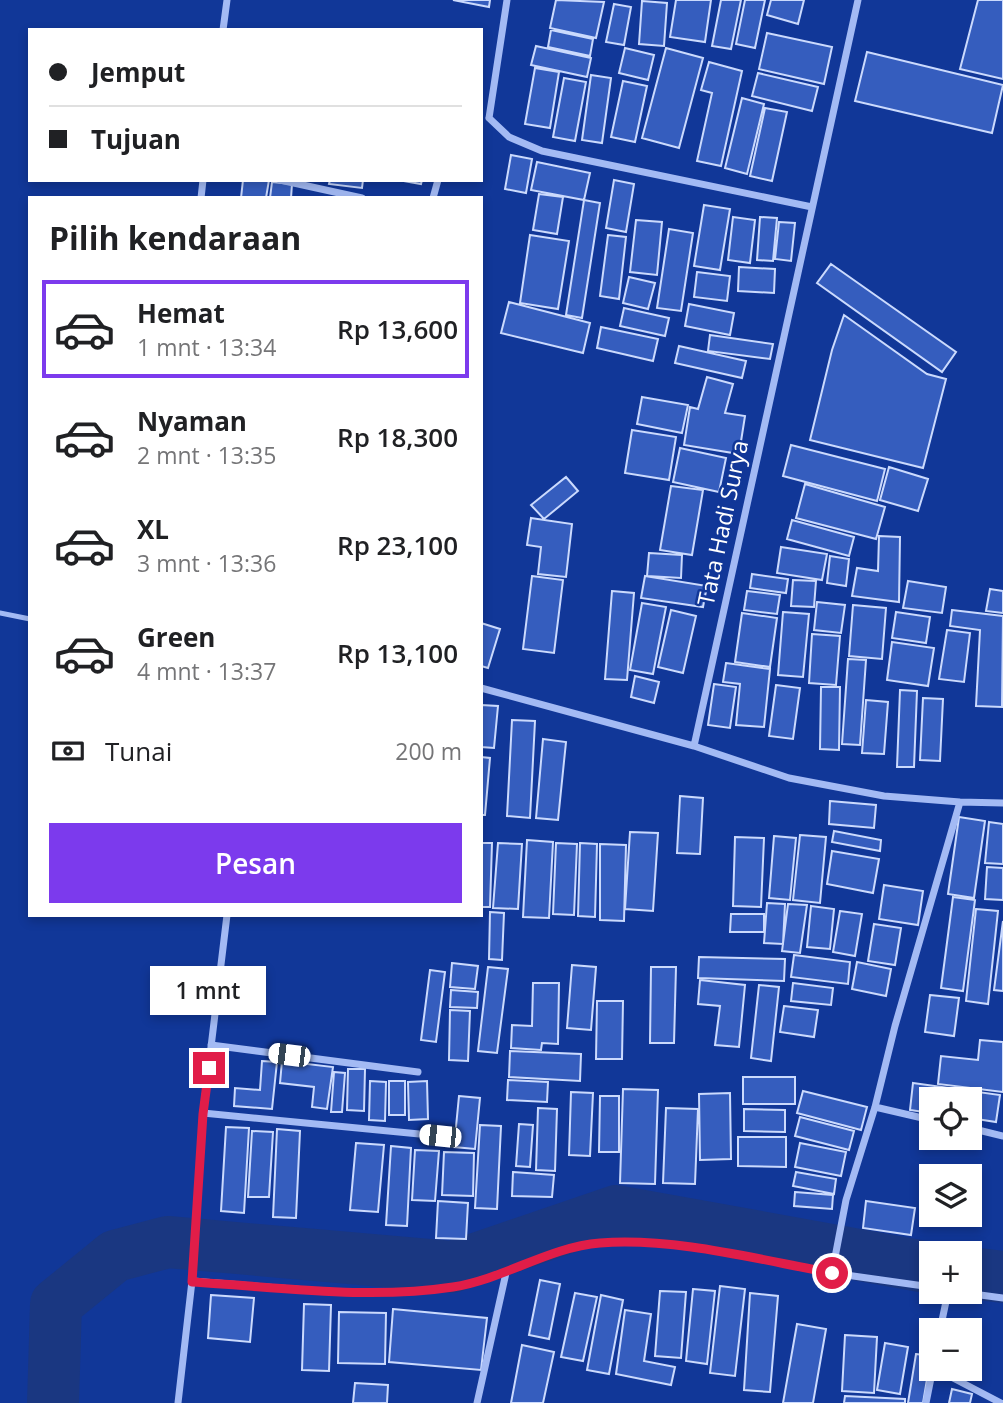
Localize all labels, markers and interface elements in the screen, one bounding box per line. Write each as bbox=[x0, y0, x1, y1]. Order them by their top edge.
text: Jemput bbox=[91, 54, 185, 90]
text: Tujuan bbox=[91, 121, 181, 157]
text: Pilih kendaraan bbox=[49, 216, 301, 259]
text: Hemat bbox=[137, 295, 225, 331]
icon: car bbox=[53, 298, 116, 361]
text: Rp 13,600 bbox=[337, 311, 458, 347]
text: 1 mnt · 13:34 bbox=[137, 331, 276, 363]
text: Nyaman bbox=[137, 403, 247, 439]
icon: car bbox=[53, 406, 116, 469]
text: Rp 18,300 bbox=[337, 419, 458, 455]
street label: Tata Hadi Surya bbox=[689, 437, 755, 608]
text: 2 mnt · 13:35 bbox=[137, 439, 276, 471]
text: XL bbox=[137, 511, 169, 547]
icon: car bbox=[53, 514, 116, 577]
text: Rp 23,100 bbox=[337, 527, 458, 563]
text: 3 mnt · 13:36 bbox=[137, 547, 276, 579]
text: Green bbox=[137, 619, 215, 655]
icon: car bbox=[53, 622, 116, 685]
text: Rp 13,100 bbox=[337, 635, 458, 671]
text: 4 mnt · 13:37 bbox=[137, 655, 276, 687]
icon: cash bbox=[49, 732, 87, 770]
text: Tunai bbox=[105, 733, 172, 769]
text: 200 m bbox=[395, 735, 462, 767]
button: Pesan bbox=[49, 823, 462, 903]
callout: 1 mnt bbox=[151, 967, 267, 1016]
text: 1 mnt bbox=[176, 974, 240, 1006]
car bbox=[267, 1042, 312, 1068]
route end bbox=[193, 1052, 225, 1084]
map controls bbox=[919, 1087, 982, 1381]
button: locate bbox=[919, 1087, 982, 1150]
car bbox=[419, 1123, 462, 1149]
button: layers bbox=[919, 1164, 982, 1227]
button: + bbox=[919, 1241, 982, 1304]
route start bbox=[816, 1257, 848, 1289]
button: − bbox=[919, 1318, 982, 1381]

